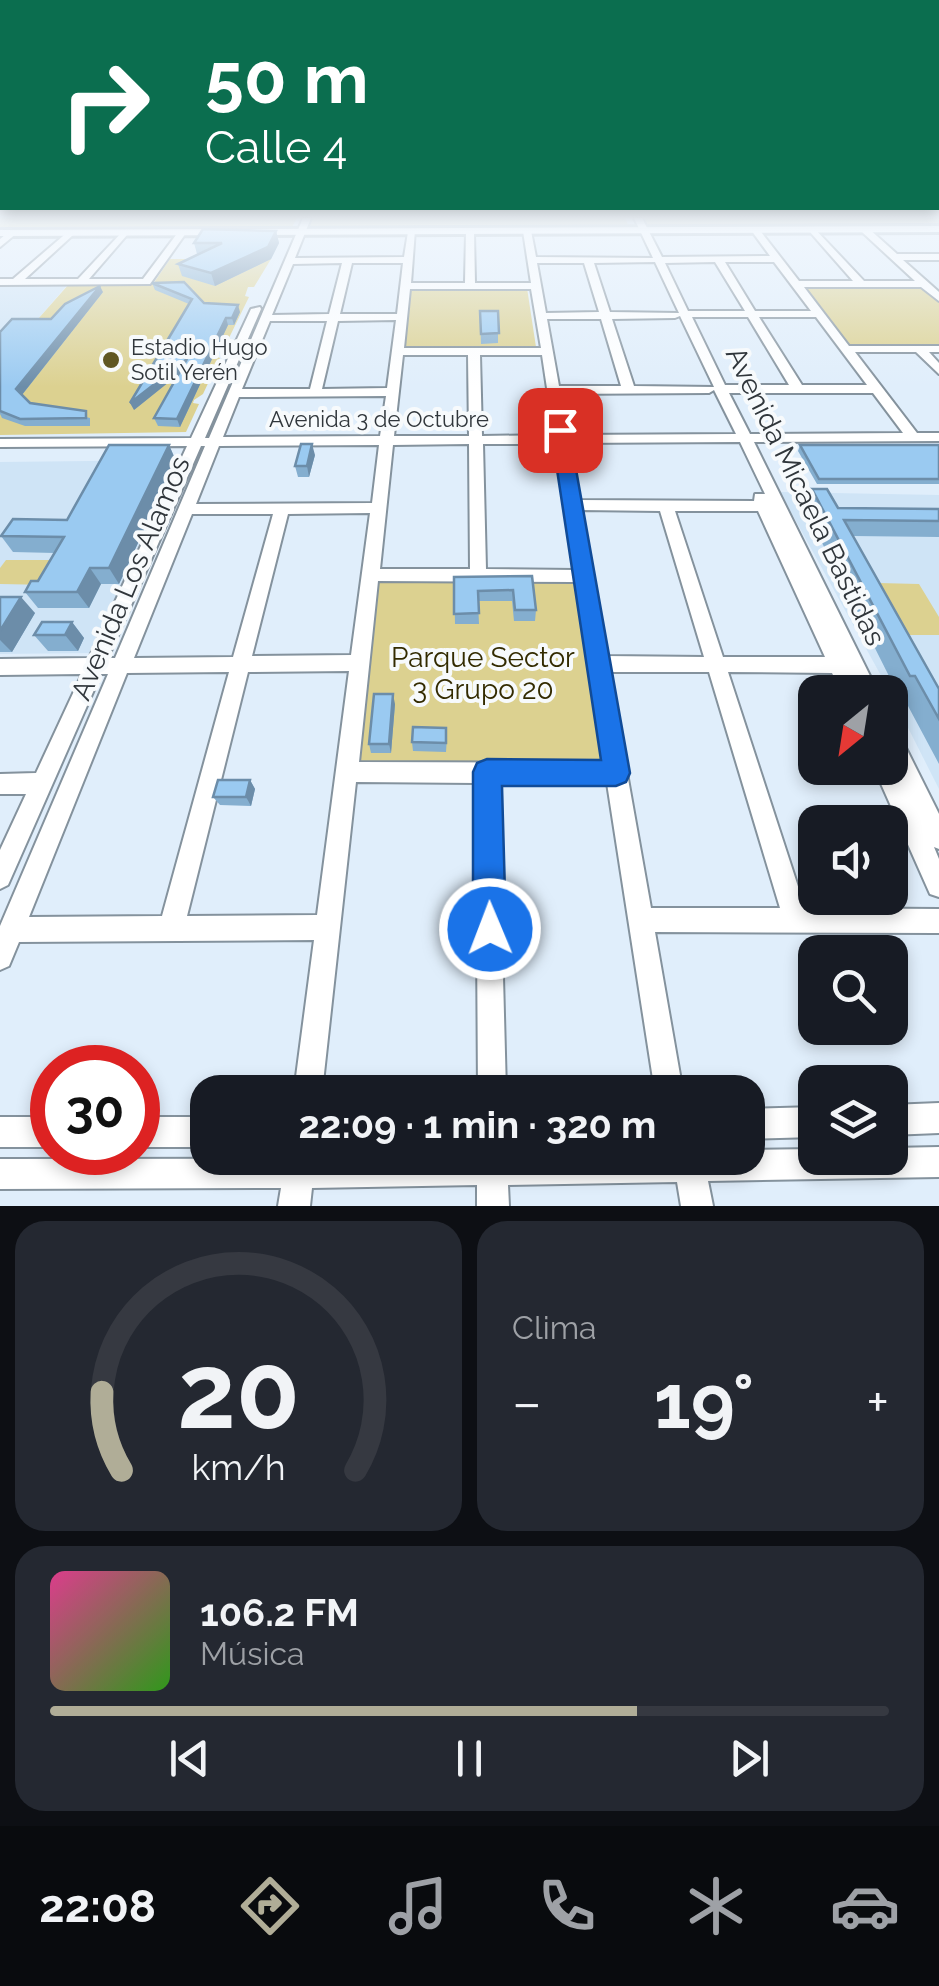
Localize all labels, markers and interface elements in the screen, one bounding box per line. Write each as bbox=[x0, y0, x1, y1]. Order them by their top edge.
text: 50 m bbox=[205, 37, 369, 119]
icon: right bbox=[40, 40, 170, 170]
text: Calle 4 bbox=[205, 121, 347, 174]
place label: Estadio Hugo Sotil Yerén bbox=[131, 334, 268, 385]
street label: Avenida Micaela Bastidas bbox=[719, 342, 892, 651]
marker: Estadio Hugo Sotil Yerén bbox=[100, 349, 122, 371]
pin bbox=[518, 388, 603, 473]
icon: arrive bbox=[533, 403, 588, 458]
street label: Avenida 3 de Octubre bbox=[269, 406, 489, 432]
street label: Avenida Los Alamos bbox=[64, 451, 197, 705]
park label: Parque Sector 3 Grupo 20 bbox=[391, 641, 575, 706]
north arrow bbox=[798, 675, 908, 785]
map controls bbox=[798, 675, 908, 1175]
button: sound bbox=[798, 805, 908, 915]
position arrow bbox=[438, 877, 542, 981]
button: search bbox=[798, 935, 908, 1045]
speed limit sign: 30 bbox=[30, 1045, 160, 1175]
button: layers bbox=[798, 1065, 908, 1175]
text: 22:09 · 1 min · 320 m bbox=[299, 1102, 656, 1147]
text: Clima bbox=[512, 1309, 596, 1346]
text: 20 bbox=[177, 1330, 300, 1452]
text: 19° bbox=[654, 1357, 754, 1446]
text: − bbox=[512, 1370, 542, 1435]
text: + bbox=[866, 1370, 889, 1435]
text: km/h bbox=[191, 1446, 286, 1488]
text: 106.2 FM bbox=[200, 1590, 359, 1635]
text: Música bbox=[200, 1635, 305, 1672]
icon: previous bbox=[162, 1731, 217, 1786]
icon: pause bbox=[442, 1731, 497, 1786]
icon: next bbox=[722, 1731, 777, 1786]
icon: directions bbox=[235, 1871, 305, 1941]
icon: music bbox=[383, 1871, 453, 1941]
icon: phone bbox=[532, 1871, 602, 1941]
icon: climate bbox=[681, 1871, 751, 1941]
icon: car bbox=[830, 1871, 900, 1941]
text: 22:08 bbox=[39, 1880, 156, 1933]

